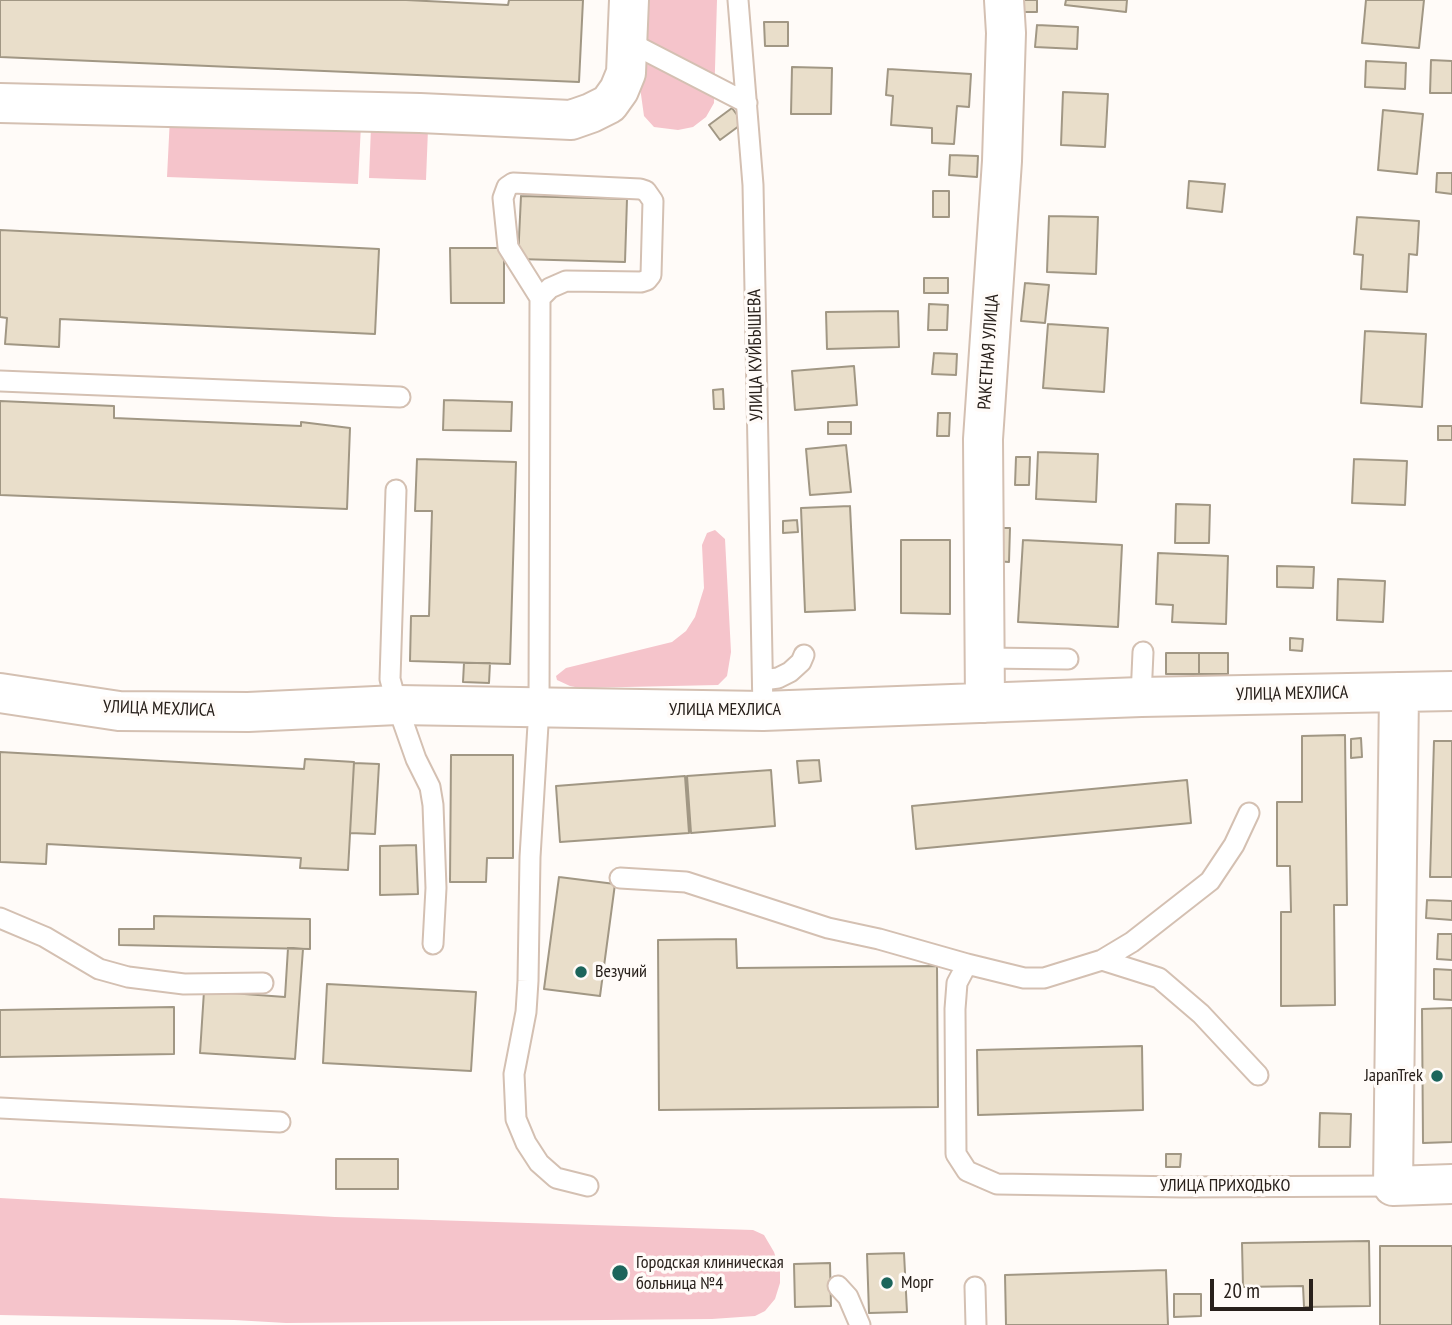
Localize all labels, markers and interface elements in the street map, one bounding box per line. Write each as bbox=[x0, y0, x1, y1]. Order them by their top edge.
street label: УЛИЦА КУЙБЫШЕВА bbox=[744, 289, 768, 421]
street label: РАКЕТНАЯ УЛИЦА bbox=[974, 293, 1004, 411]
street label: УЛИЦА МЕХЛИСА bbox=[1236, 682, 1348, 706]
street label: УЛИЦА МЕХЛИСА bbox=[103, 696, 215, 722]
street label: УЛИЦА МЕХЛИСА bbox=[669, 699, 781, 721]
place label: Везучий bbox=[595, 961, 647, 983]
marker: Везучий bbox=[573, 964, 589, 980]
place label: JapanTrek bbox=[1364, 1065, 1423, 1087]
marker: JapanTrek bbox=[1429, 1068, 1445, 1084]
street label: УЛИЦА ПРИХОДЬКО bbox=[1160, 1175, 1290, 1197]
place label: Городская клиническая больница №4 bbox=[636, 1252, 784, 1294]
marker: Городская клиническая больница №4 bbox=[610, 1263, 630, 1283]
scale bar bbox=[1214, 1266, 1317, 1310]
place label: Морг bbox=[901, 1272, 933, 1294]
marker: Морг bbox=[879, 1275, 895, 1291]
text: 20 m bbox=[1223, 1277, 1260, 1304]

